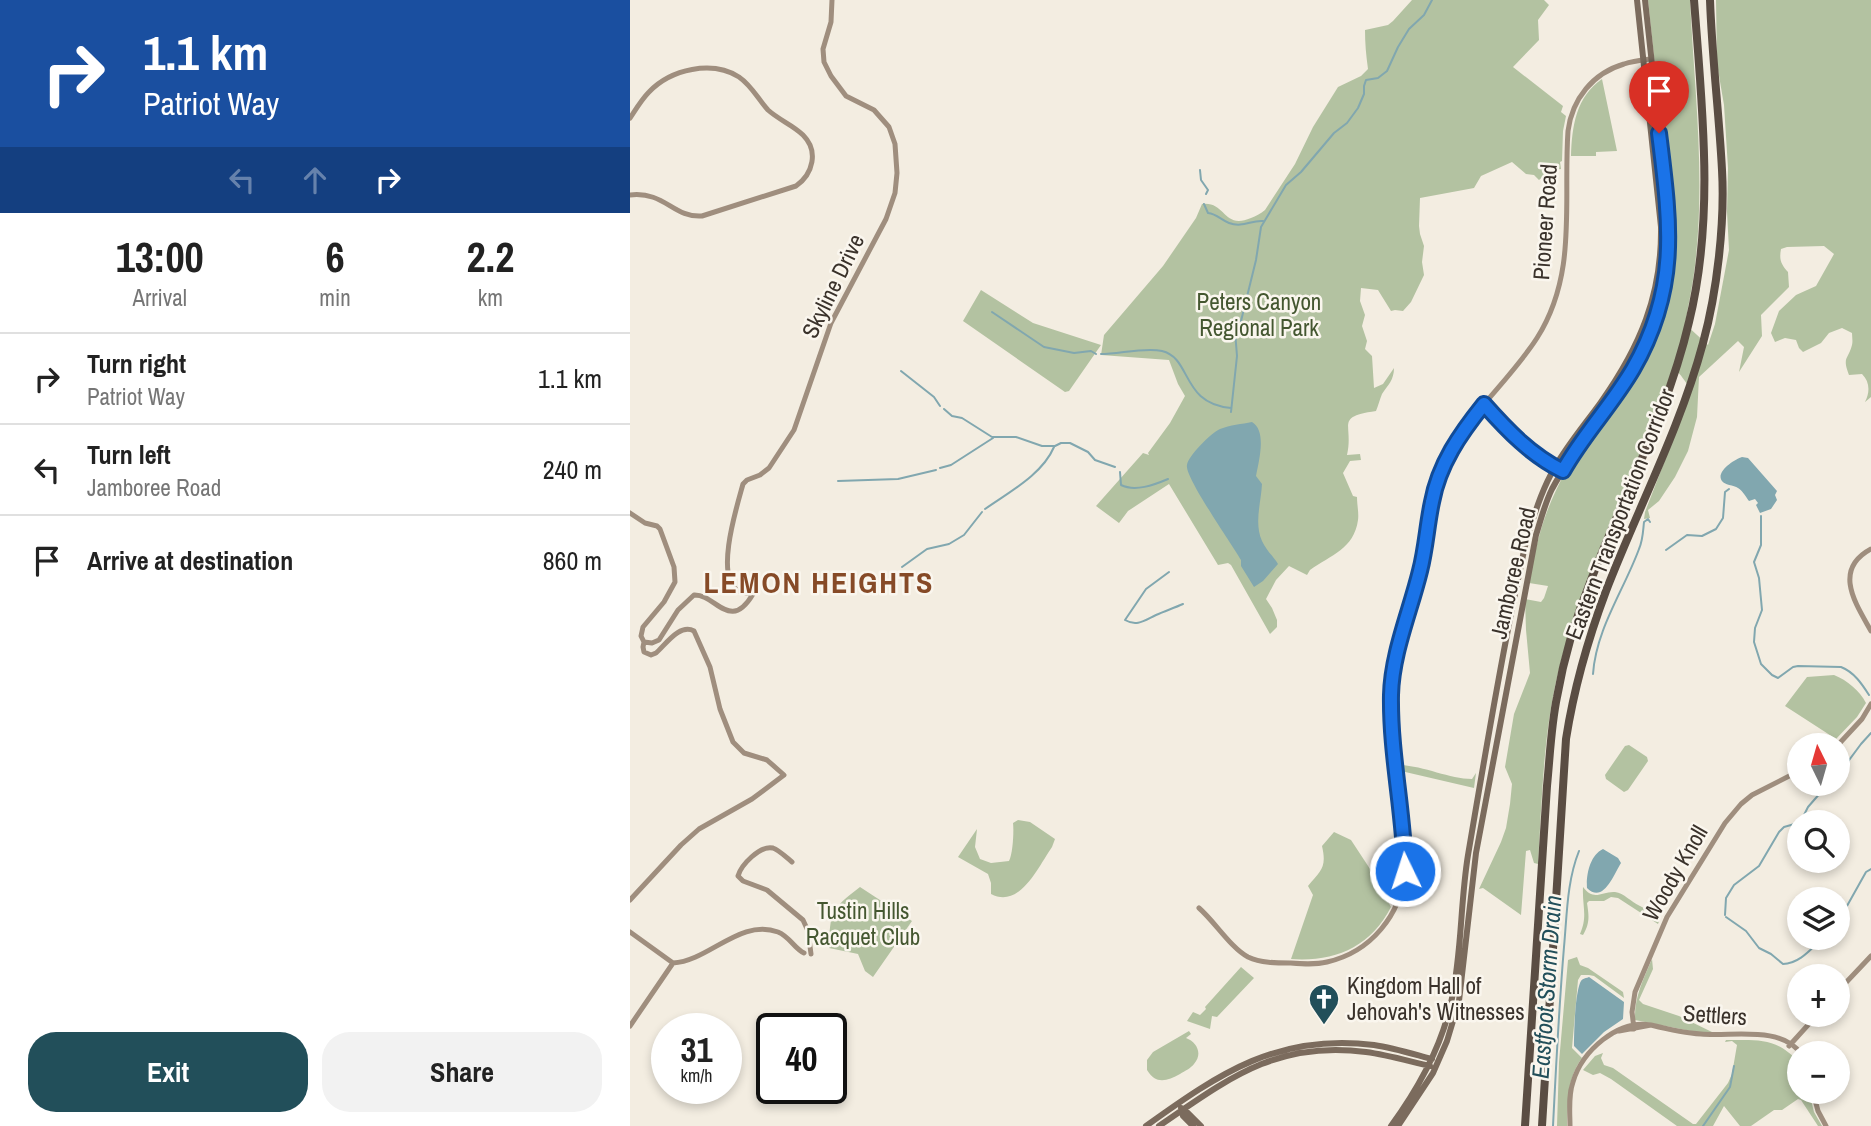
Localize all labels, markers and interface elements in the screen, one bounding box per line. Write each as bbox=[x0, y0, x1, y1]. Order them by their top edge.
text: 1.1 km bbox=[143, 19, 268, 85]
icon: right bbox=[28, 28, 119, 119]
pin bbox=[1629, 61, 1689, 133]
icon: arrive bbox=[1640, 72, 1678, 110]
text: Patriot Way bbox=[143, 82, 279, 125]
icon: left bbox=[223, 161, 261, 199]
icon: ahead bbox=[296, 161, 334, 199]
icon: right bbox=[369, 161, 407, 199]
street label: Pioneer Road bbox=[1525, 163, 1564, 281]
text: 13:00 bbox=[116, 229, 204, 285]
text: 6 bbox=[326, 229, 345, 285]
text: 2.2 bbox=[466, 229, 514, 285]
street label: Skyline Drive bbox=[794, 229, 871, 343]
text: Arrival bbox=[132, 282, 187, 313]
text: min bbox=[319, 282, 351, 313]
text: km bbox=[478, 282, 503, 313]
park label: Peters Canyon Regional Park bbox=[1197, 286, 1321, 343]
text: Turn right bbox=[87, 346, 186, 381]
icon: right bbox=[28, 360, 66, 398]
text: 1.1 km bbox=[538, 361, 602, 396]
text: Patriot Way bbox=[87, 381, 185, 412]
street label: Eastern Transportation Corridor bbox=[1557, 383, 1682, 644]
text: Turn left bbox=[87, 437, 171, 472]
icon: left bbox=[28, 451, 66, 489]
text: 240 m bbox=[543, 452, 602, 487]
text: Jamboree Road bbox=[87, 472, 221, 503]
street label: Jamboree Road bbox=[1482, 504, 1543, 642]
icon: arrive bbox=[28, 542, 66, 580]
text: Arrive at destination bbox=[87, 543, 293, 578]
text: 860 m bbox=[543, 543, 602, 578]
district label: LEMON HEIGHTS bbox=[703, 562, 935, 602]
north arrow bbox=[1787, 733, 1850, 796]
map controls bbox=[1787, 733, 1850, 1104]
button: search bbox=[1787, 810, 1850, 873]
street label: Woody Knoll bbox=[1635, 819, 1714, 926]
position arrow bbox=[1368, 834, 1442, 908]
button: layers bbox=[1787, 887, 1850, 950]
water label: Eastfoot Storm Drain bbox=[1524, 894, 1568, 1080]
park label: Tustin Hills Racquet Club bbox=[806, 895, 920, 952]
button: + bbox=[1787, 964, 1850, 1027]
place label: Kingdom Hall of Jehovah's Witnesses bbox=[1347, 970, 1525, 1027]
church icon: Kingdom Hall of Jehovah's Witnesses bbox=[1307, 982, 1341, 1026]
street label: Settlers bbox=[1682, 997, 1748, 1032]
speed limit sign: 40 bbox=[756, 1013, 847, 1104]
text: 31 bbox=[681, 1026, 712, 1073]
button: Exit bbox=[28, 1032, 308, 1112]
button: Share bbox=[322, 1032, 602, 1112]
button: − bbox=[1787, 1041, 1850, 1104]
text: km/h bbox=[681, 1063, 713, 1088]

